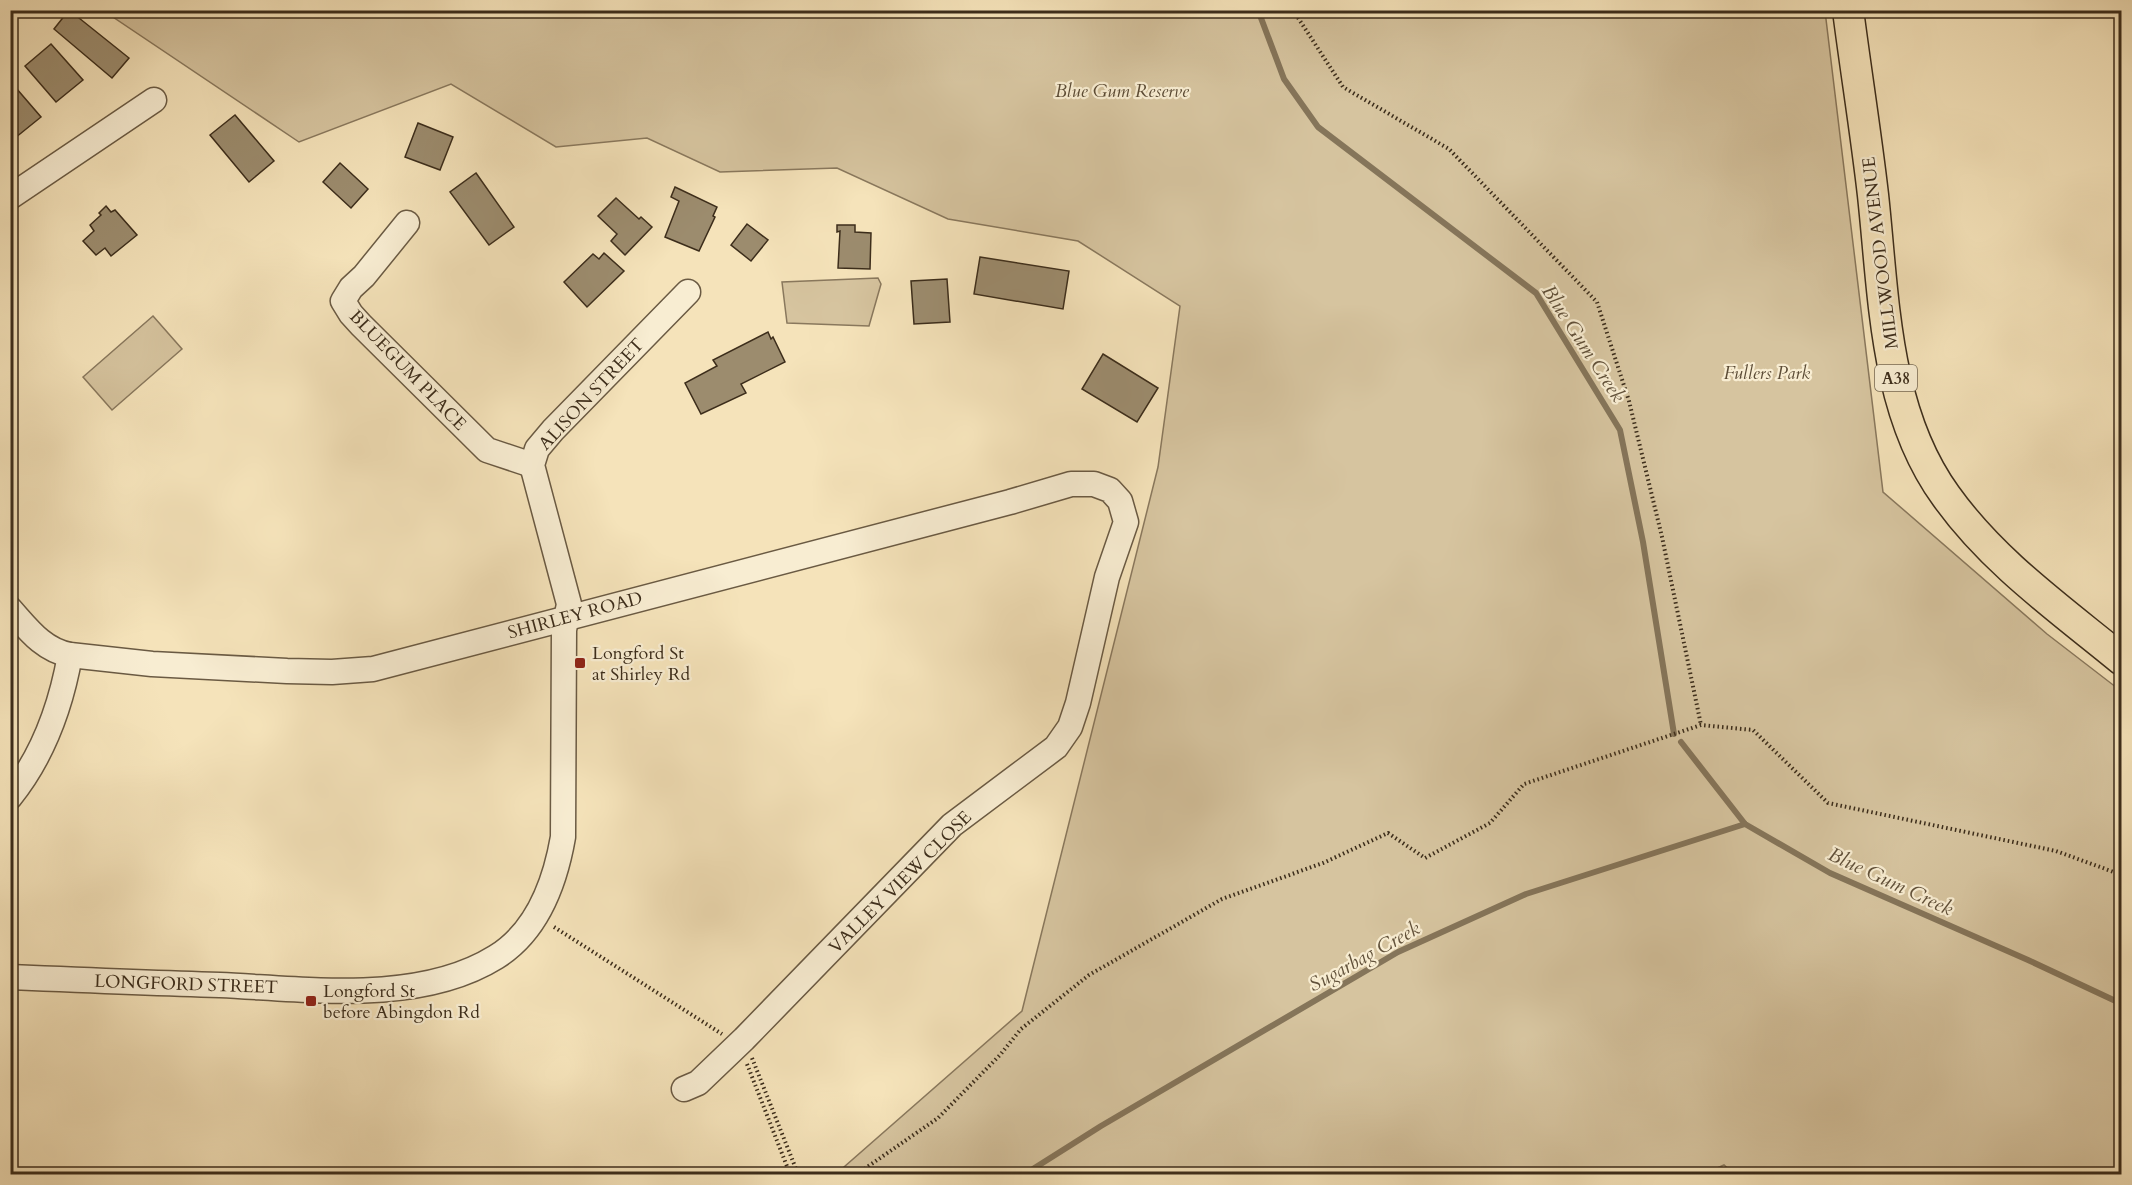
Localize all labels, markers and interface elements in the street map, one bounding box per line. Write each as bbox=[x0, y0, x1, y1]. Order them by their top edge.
park label: Blue Gum Reserve bbox=[1055, 79, 1190, 104]
street label: MILLWOOD AVENUE bbox=[1856, 155, 1905, 351]
water label: Blue Gum Creek bbox=[1535, 279, 1632, 407]
street label: BLUEGUM PLACE bbox=[343, 305, 472, 436]
street label: ALISON STREET bbox=[533, 333, 650, 456]
park label: Fullers Park bbox=[1724, 361, 1810, 386]
road number: A38 bbox=[1875, 365, 1917, 391]
street label: SHIRLEY ROAD bbox=[505, 585, 645, 645]
place label: Longford St at Shirley Rd bbox=[592, 641, 690, 687]
marker: Longford St at Shirley Rd bbox=[573, 656, 587, 670]
street label: VALLEY VIEW CLOSE bbox=[823, 805, 977, 959]
water label: Blue Gum Creek bbox=[1824, 841, 1958, 922]
water label: Sugarbag Creek bbox=[1304, 915, 1425, 998]
street label: LONGFORD STREET bbox=[94, 969, 278, 1000]
place label: Longford St before Abingdon Rd bbox=[323, 979, 480, 1025]
marker: Longford St before Abingdon Rd bbox=[304, 994, 318, 1008]

